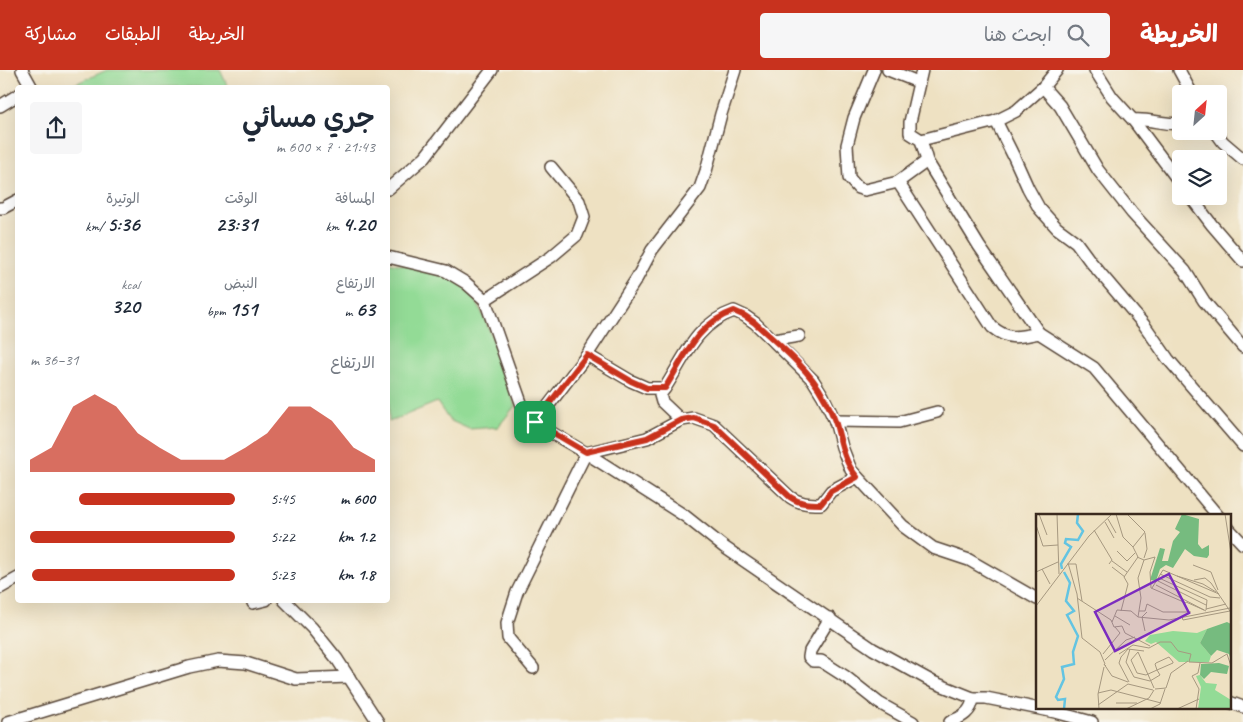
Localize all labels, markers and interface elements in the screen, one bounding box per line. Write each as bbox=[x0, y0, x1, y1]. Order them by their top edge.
search box bbox=[760, 13, 1110, 58]
text: الخريطة bbox=[1140, 19, 1218, 49]
icon: search bbox=[1064, 21, 1092, 49]
text: مشاركة bbox=[25, 23, 77, 45]
text: الطبقات bbox=[105, 23, 161, 45]
text: الخريطة bbox=[189, 23, 245, 45]
text: ابحث هنا bbox=[984, 23, 1052, 47]
north arrow bbox=[1172, 85, 1228, 140]
map controls bbox=[1172, 85, 1227, 205]
text: جري مسائي bbox=[242, 100, 375, 135]
button: share bbox=[30, 102, 82, 154]
text: 21:43 · 7 × 600 m bbox=[276, 137, 375, 157]
button: layers bbox=[1172, 150, 1227, 205]
text: الوتيرة bbox=[106, 190, 140, 207]
text: الوقت bbox=[225, 190, 257, 207]
text: المسافة bbox=[335, 190, 375, 207]
text: 5:36 bbox=[107, 211, 140, 237]
text: 23:31 bbox=[215, 211, 257, 237]
text: 4.20 bbox=[342, 211, 375, 237]
text: /km bbox=[85, 218, 107, 235]
text: km bbox=[325, 218, 342, 235]
text: النبض bbox=[224, 275, 257, 292]
text: الارتفاع bbox=[336, 275, 375, 292]
text: kcal bbox=[121, 276, 140, 293]
text: 320 bbox=[111, 293, 140, 319]
text: 151 bbox=[229, 296, 257, 322]
text: 63 bbox=[356, 296, 375, 322]
text: bpm bbox=[207, 303, 229, 320]
text: m bbox=[344, 303, 356, 320]
text: 31–36 m bbox=[30, 350, 79, 370]
text: الارتفاع bbox=[330, 353, 375, 373]
pin bbox=[514, 401, 556, 443]
icon: arrive bbox=[521, 408, 549, 436]
text: 5:45 bbox=[270, 489, 295, 509]
text: 600 m bbox=[340, 489, 375, 509]
inset map bbox=[1036, 514, 1230, 710]
text: 5:22 bbox=[270, 527, 295, 547]
text: 1.2 km bbox=[338, 527, 375, 547]
text: 5:23 bbox=[270, 565, 295, 585]
text: 1.8 km bbox=[338, 565, 375, 585]

